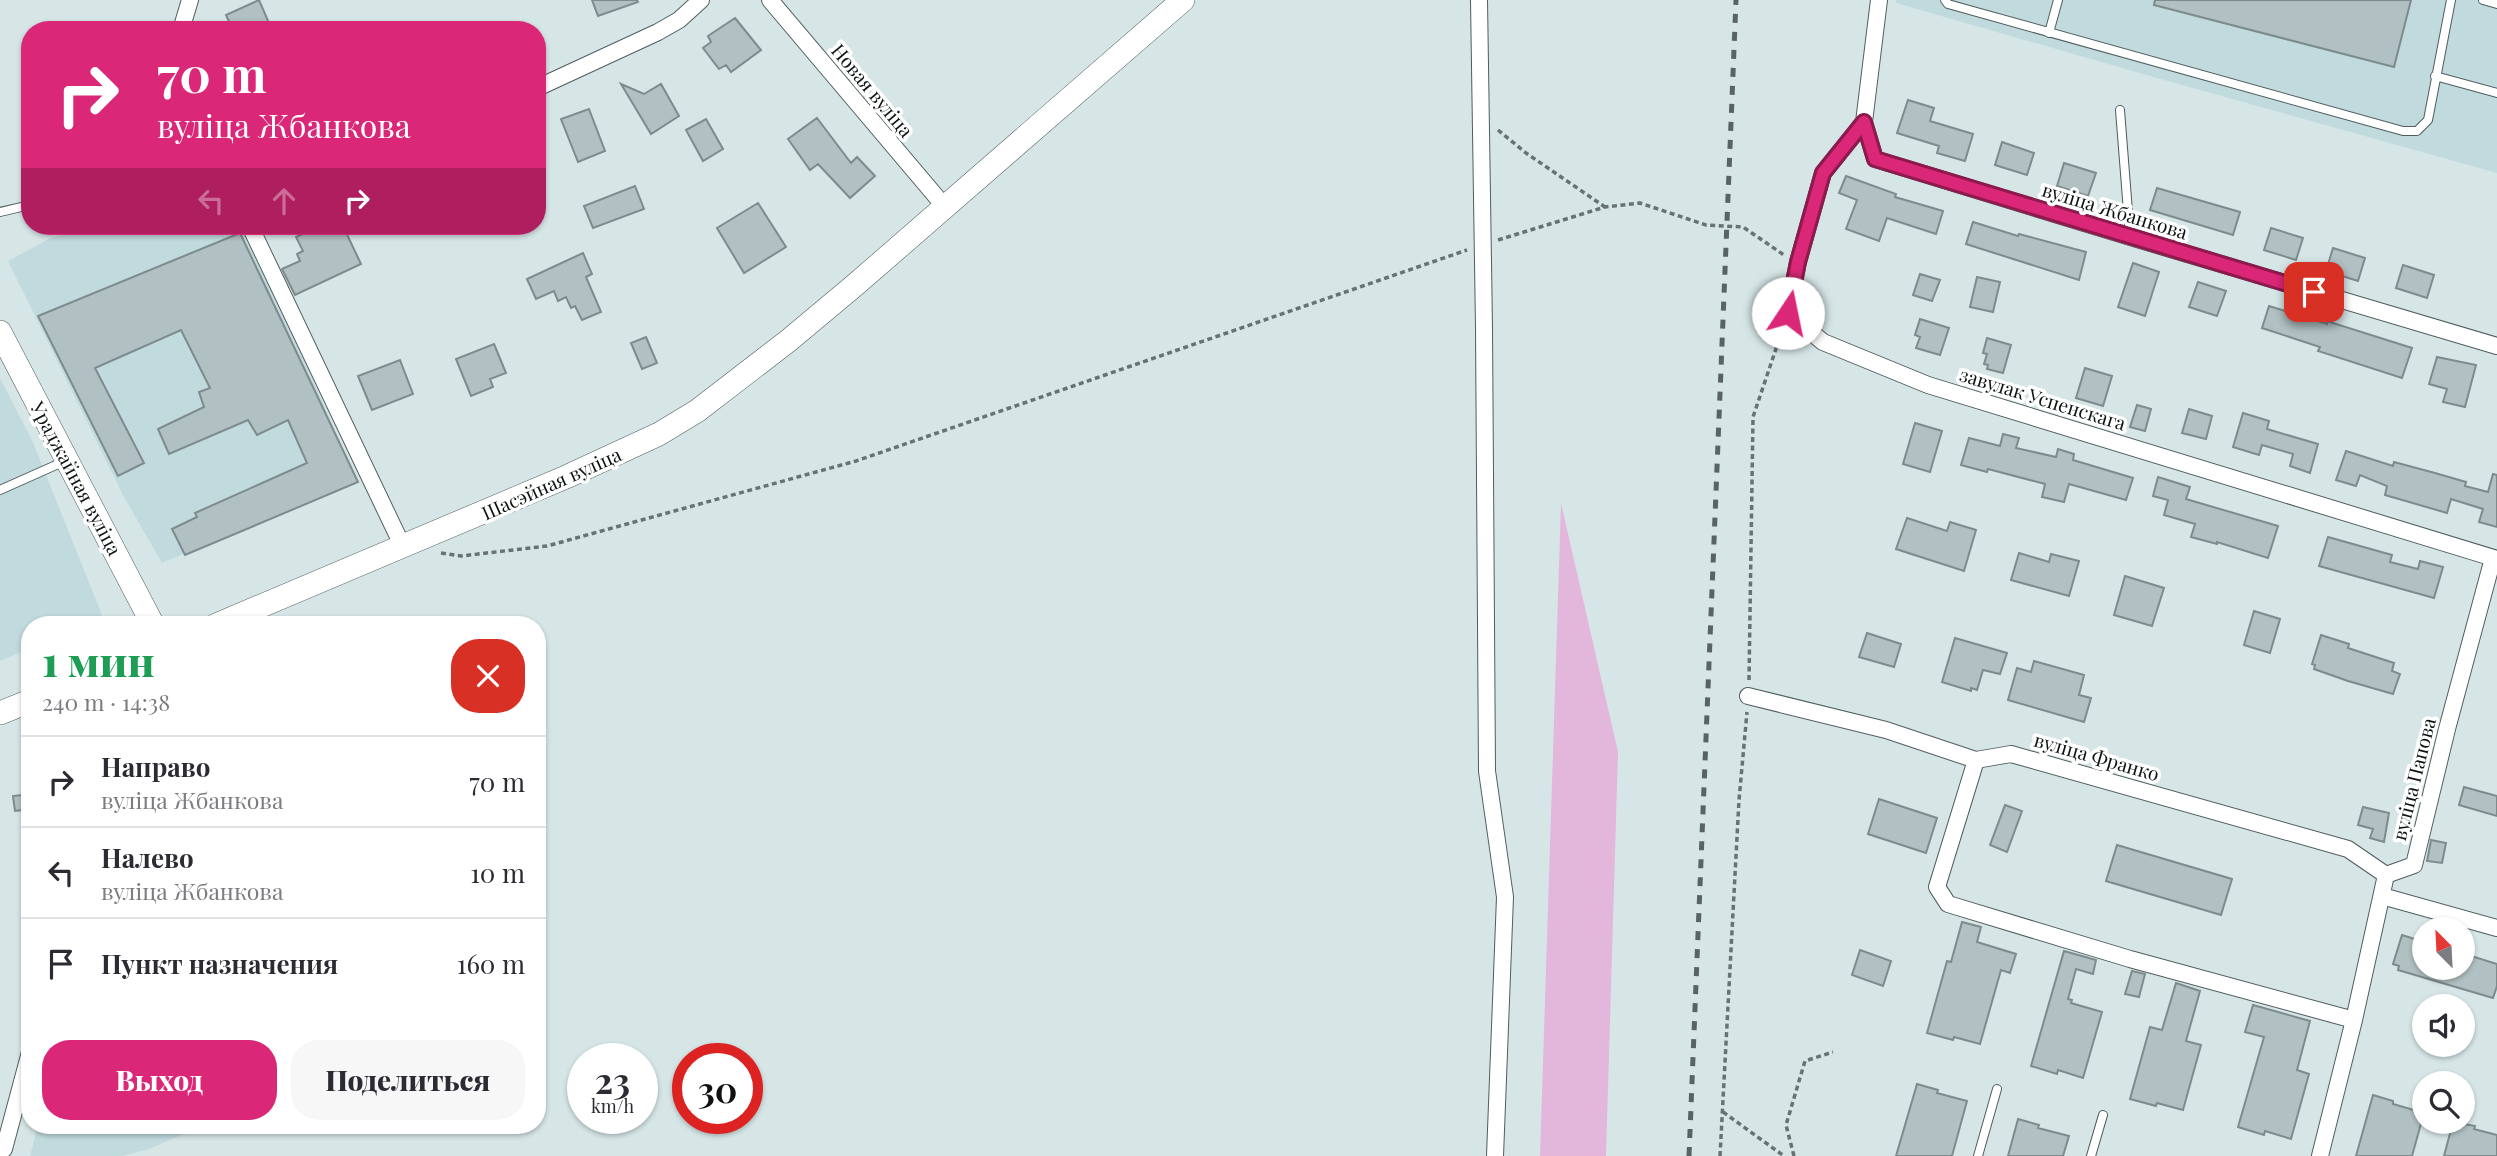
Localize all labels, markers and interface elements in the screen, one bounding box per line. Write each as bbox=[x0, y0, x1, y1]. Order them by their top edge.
street label: Новая вуліца bbox=[826, 38, 920, 143]
text: 70 m bbox=[157, 40, 267, 105]
icon: right bbox=[42, 49, 133, 140]
text: вуліца Жбанкова bbox=[157, 103, 411, 146]
street label: вуліца Жбанкова bbox=[2039, 176, 2191, 245]
icon: left bbox=[192, 182, 230, 220]
icon: ahead bbox=[265, 182, 303, 220]
icon: right bbox=[338, 182, 376, 220]
pin bbox=[2284, 262, 2344, 322]
icon: arrive bbox=[2295, 273, 2333, 311]
position arrow bbox=[1751, 276, 1825, 350]
street label: завулак Успенскага bbox=[1957, 360, 2130, 436]
street label: Ураджайная вуліца bbox=[25, 396, 129, 560]
street label: Шасэйная вуліца bbox=[477, 440, 625, 525]
text: 1 мин bbox=[42, 632, 155, 688]
button: close bbox=[451, 639, 525, 713]
text: 240 m · 14:38 bbox=[42, 686, 170, 717]
street label: вуліца Папова bbox=[2385, 714, 2441, 843]
street label: вуліца Франко bbox=[2031, 726, 2163, 786]
text: Направо bbox=[101, 749, 210, 784]
icon: right bbox=[42, 763, 80, 801]
text: 70 m bbox=[469, 764, 525, 799]
text: вуліца Жбанкова bbox=[101, 784, 283, 815]
text: Налево bbox=[101, 840, 194, 875]
icon: left bbox=[42, 854, 80, 892]
text: 10 m bbox=[470, 855, 525, 890]
text: вуліца Жбанкова bbox=[101, 875, 283, 906]
north arrow bbox=[2412, 917, 2474, 980]
map controls bbox=[2412, 917, 2475, 1134]
icon: arrive bbox=[42, 945, 80, 983]
text: Пункт назначения bbox=[101, 946, 338, 981]
text: 160 m bbox=[457, 946, 525, 981]
button: sound bbox=[2412, 994, 2475, 1057]
button: Выход bbox=[42, 1040, 277, 1120]
button: Поделиться bbox=[291, 1040, 525, 1120]
speed limit sign: 30 bbox=[672, 1043, 763, 1134]
text: 23 bbox=[595, 1056, 630, 1103]
button: search bbox=[2412, 1071, 2475, 1134]
text: km/h bbox=[591, 1094, 634, 1118]

